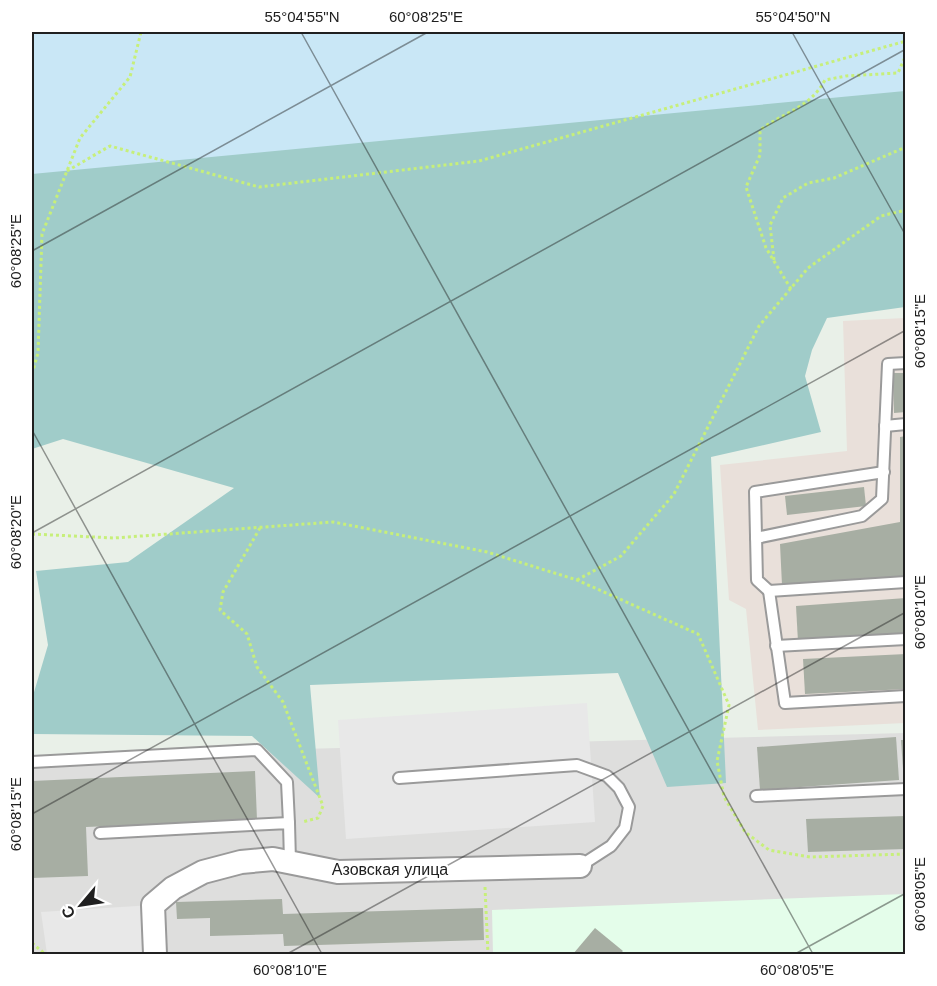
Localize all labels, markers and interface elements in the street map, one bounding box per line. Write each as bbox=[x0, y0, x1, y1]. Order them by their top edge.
text: 55°04'55"N bbox=[264, 8, 340, 25]
text: 60°08'25"E bbox=[389, 8, 463, 25]
text: 55°04'50"N bbox=[755, 8, 831, 25]
text: 60°08'25"E bbox=[7, 214, 24, 288]
text: 60°08'15"E bbox=[911, 294, 928, 368]
text: 60°08'20"E bbox=[7, 495, 24, 569]
text: 60°08'10"E bbox=[911, 575, 928, 649]
text: 60°08'15"E bbox=[7, 777, 24, 851]
text: 60°08'05"E bbox=[911, 857, 928, 931]
street label: Азовская улица bbox=[332, 861, 448, 878]
north arrow bbox=[51, 875, 111, 935]
text: С bbox=[58, 902, 79, 921]
text: 60°08'10"E bbox=[253, 961, 327, 978]
text: 60°08'05"E bbox=[760, 961, 834, 978]

